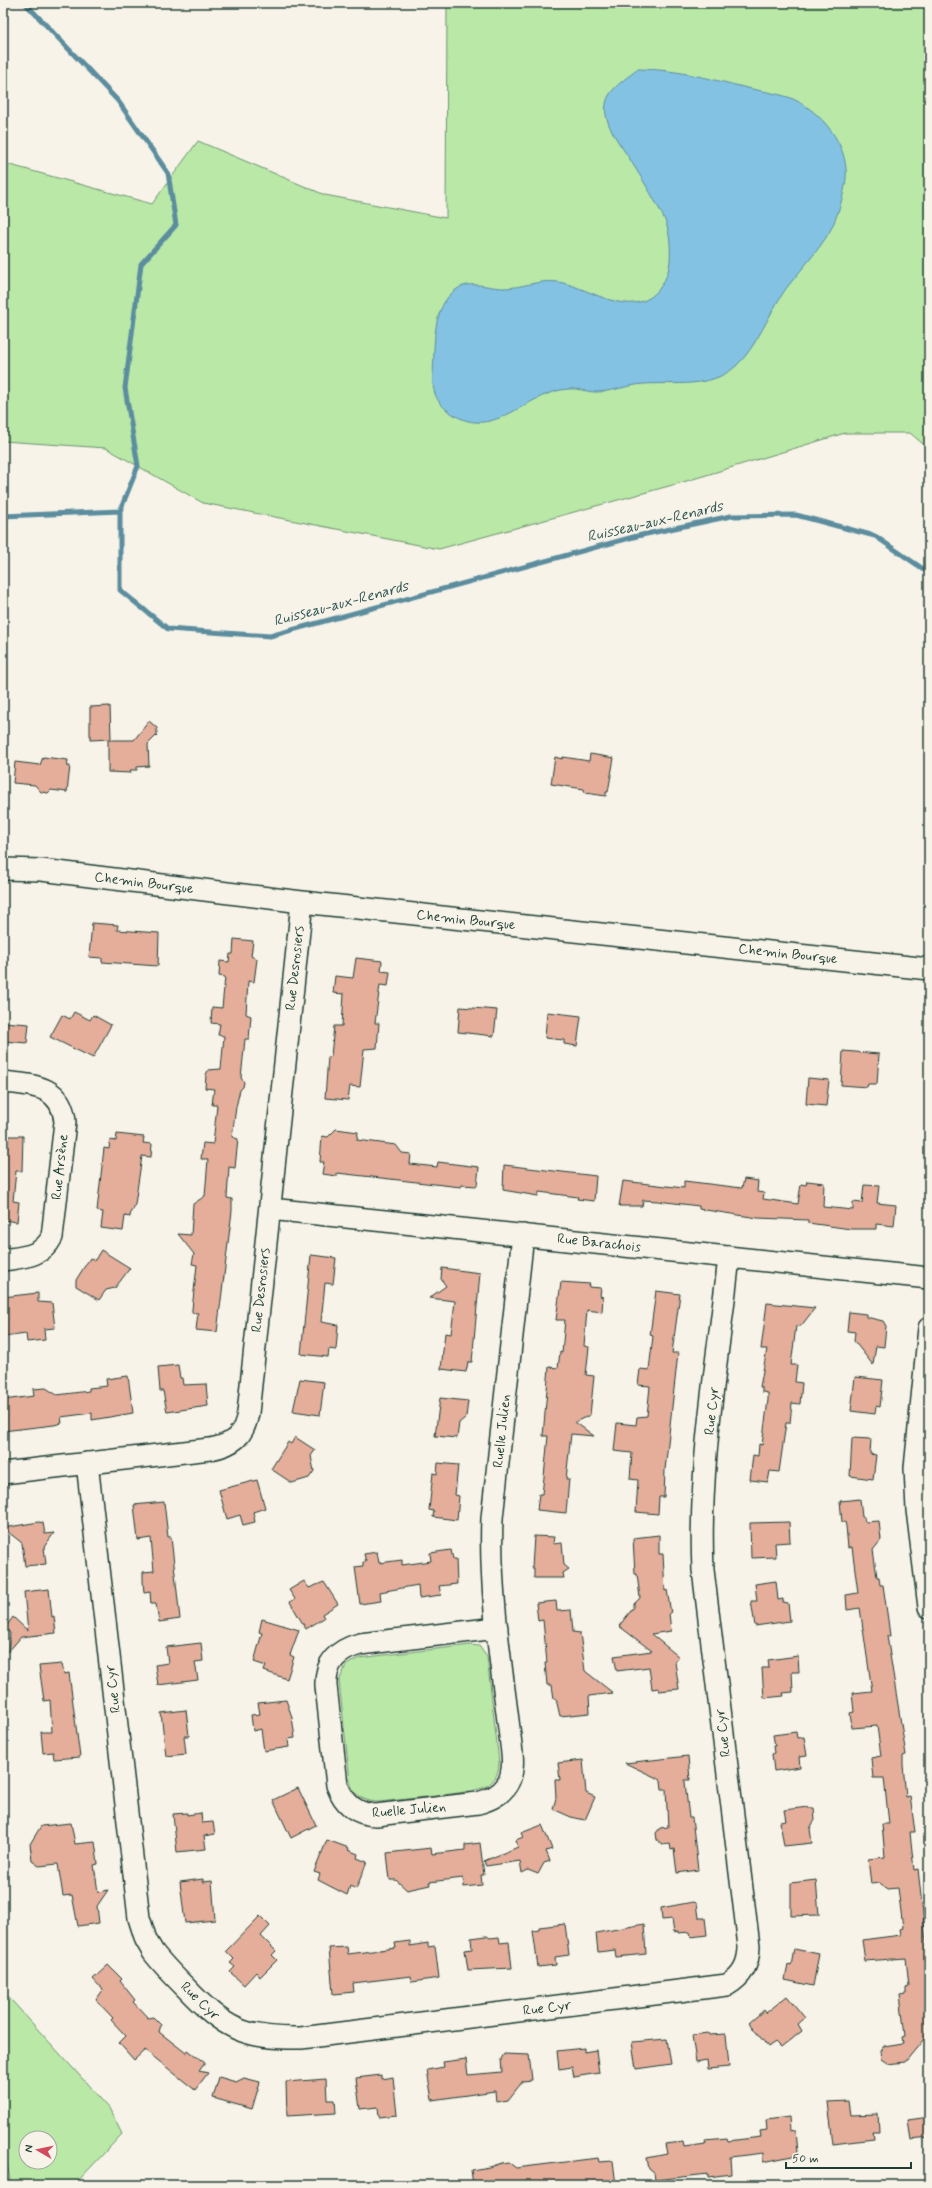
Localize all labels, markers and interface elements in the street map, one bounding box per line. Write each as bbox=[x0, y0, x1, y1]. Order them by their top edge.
water label: Ruisseau-aux-Renards bbox=[585, 496, 726, 547]
water label: Ruisseau-aux-Renards bbox=[271, 576, 412, 632]
street label: Chemin Bourque bbox=[93, 868, 195, 898]
street label: Chemin Bourque bbox=[416, 906, 517, 934]
street label: Rue Desrosiers bbox=[282, 924, 308, 1011]
street label: Chemin Bourque bbox=[738, 940, 839, 968]
street label: Rue Arsène bbox=[48, 1133, 72, 1201]
street label: Rue Barachois bbox=[556, 1230, 642, 1256]
street label: Rue Desrosiers bbox=[248, 1246, 274, 1333]
street label: Rue Cyr bbox=[701, 1386, 724, 1436]
street label: Ruelle Julien bbox=[489, 1393, 515, 1469]
street label: Rue Cyr bbox=[101, 1664, 125, 1714]
street label: Rue Cyr bbox=[711, 1708, 735, 1758]
street label: Ruelle Julien bbox=[371, 1798, 447, 1822]
street label: Rue Cyr bbox=[176, 1978, 224, 2025]
street label: Rue Cyr bbox=[522, 1996, 572, 2020]
north arrow bbox=[18, 2130, 58, 2170]
text: N bbox=[22, 2144, 37, 2153]
scale bar bbox=[786, 2144, 911, 2170]
text: 50 m bbox=[792, 2151, 819, 2167]

